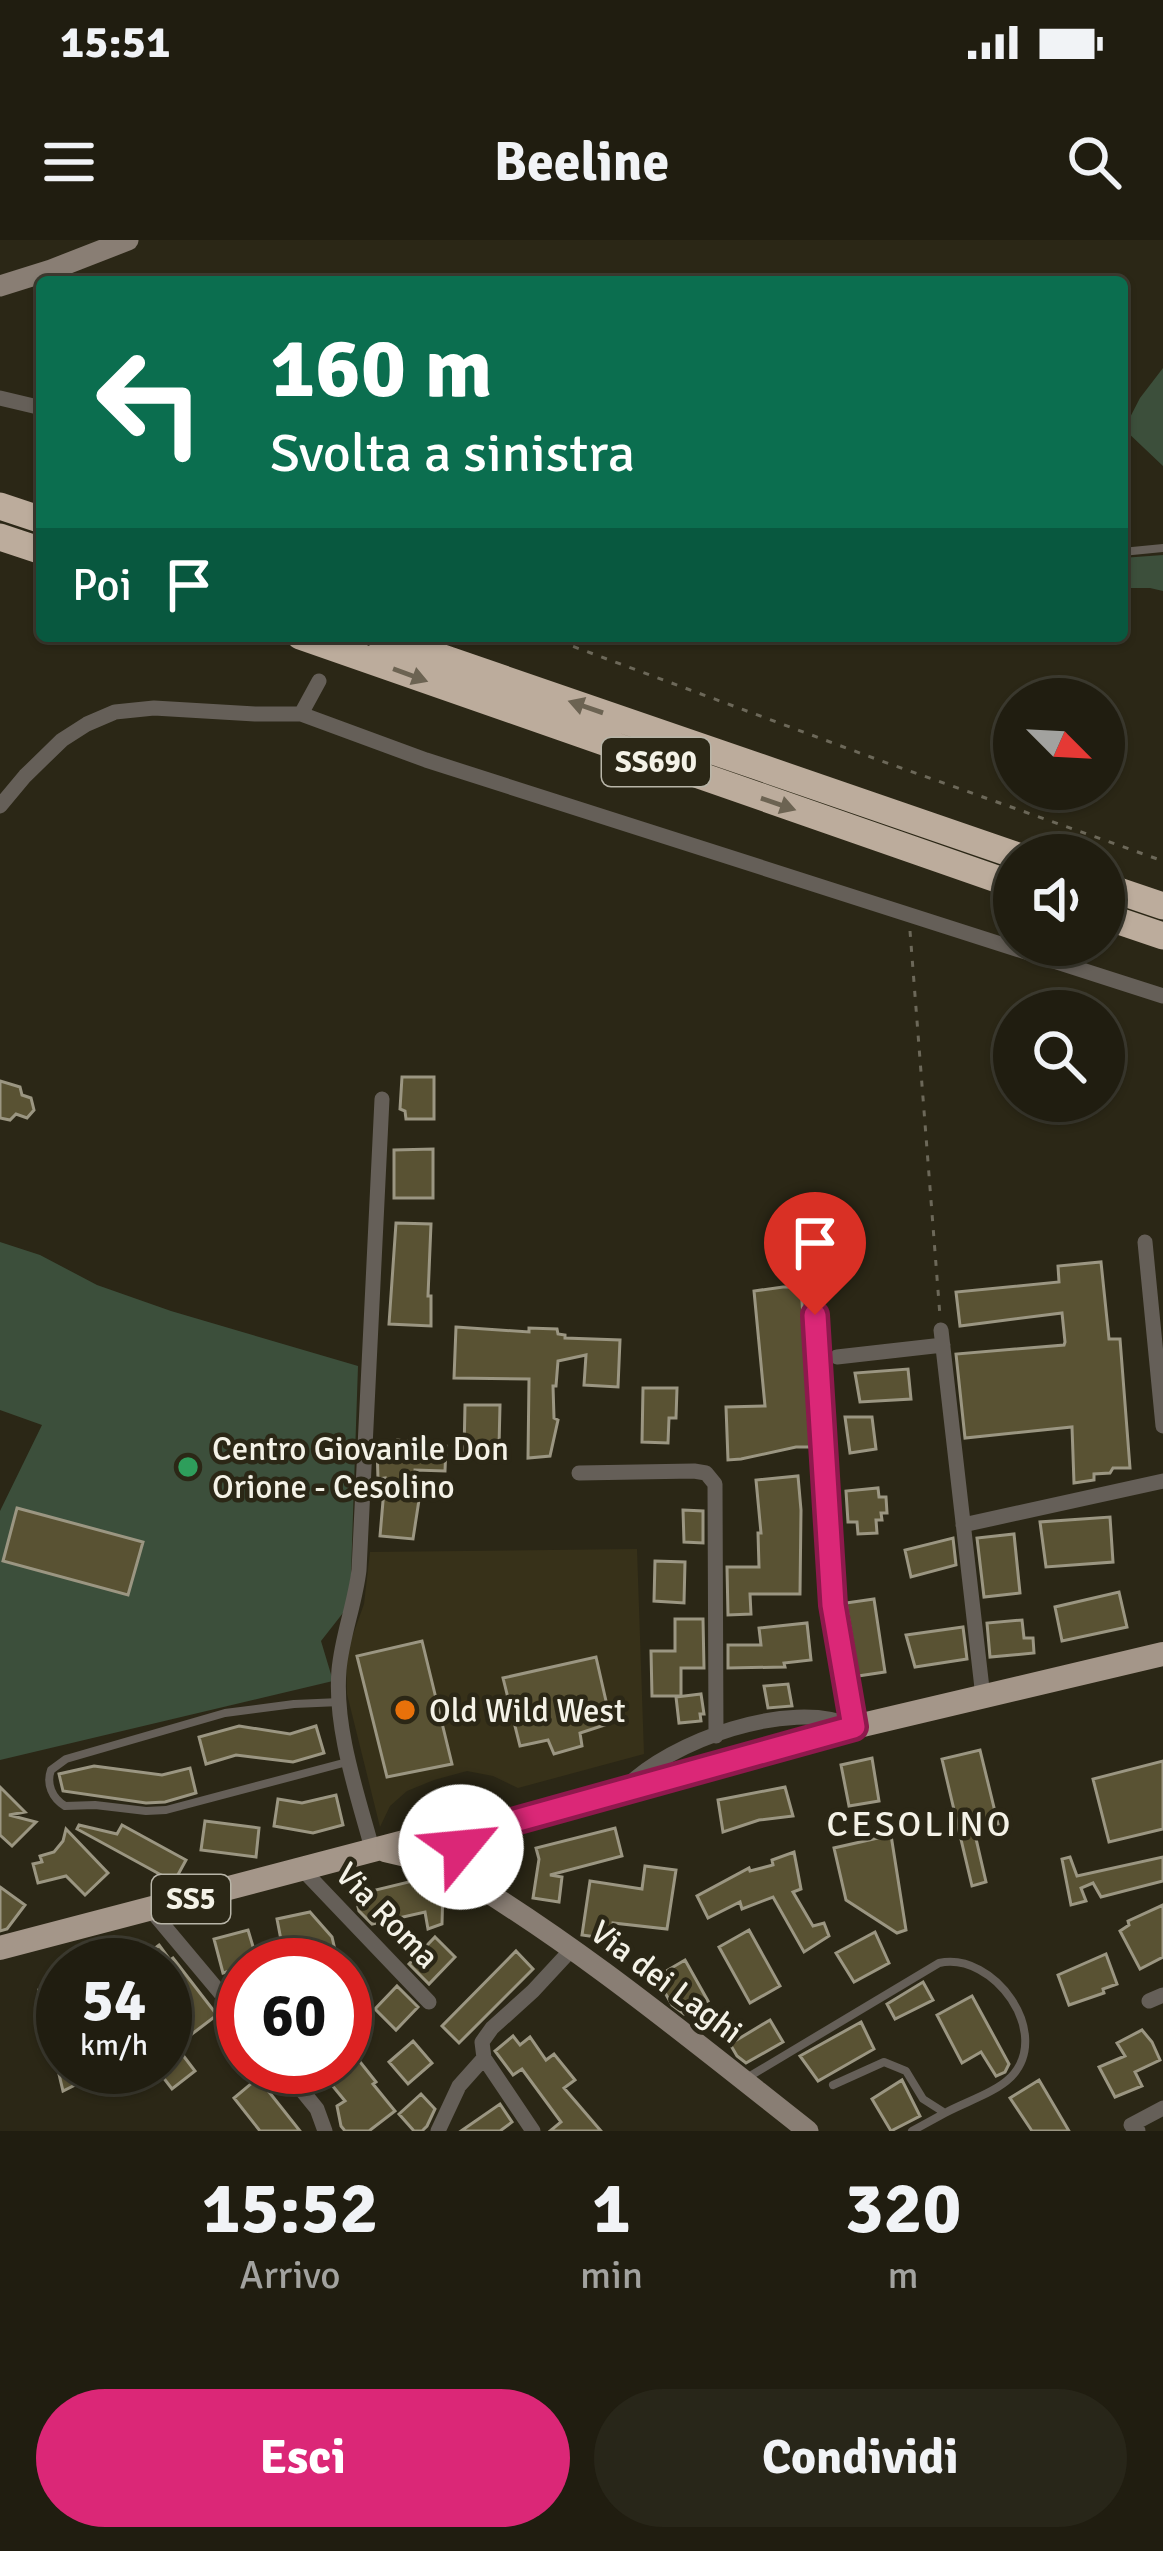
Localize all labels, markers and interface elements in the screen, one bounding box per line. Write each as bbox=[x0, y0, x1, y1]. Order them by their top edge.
text: 15:51 bbox=[60, 15, 170, 70]
icon: menu bbox=[36, 129, 102, 195]
text: Beeline bbox=[494, 129, 669, 196]
icon: search bbox=[1061, 129, 1127, 195]
text: 160 m bbox=[270, 317, 492, 421]
icon: left bbox=[72, 324, 228, 480]
text: Svolta a sinistra bbox=[270, 420, 635, 487]
icon: arrive bbox=[156, 552, 222, 618]
text: Poi bbox=[72, 558, 132, 613]
one-way arrow bbox=[392, 667, 428, 685]
north arrow bbox=[993, 678, 1125, 810]
map controls bbox=[993, 678, 1125, 1122]
one-way arrow bbox=[568, 697, 604, 716]
road number: SS690 bbox=[602, 738, 710, 786]
one-way arrow bbox=[760, 796, 796, 814]
button: sound bbox=[993, 834, 1125, 966]
button: search bbox=[993, 990, 1125, 1122]
pin bbox=[764, 1192, 866, 1315]
icon: arrive bbox=[782, 1210, 848, 1276]
place label: Centro Giovanile Don Orione - Cesolino bbox=[212, 1429, 509, 1508]
marker: Centro Giovanile Don Orione - Cesolino bbox=[175, 1454, 201, 1480]
place label: Old Wild West bbox=[429, 1691, 625, 1732]
marker: Old Wild West bbox=[392, 1697, 418, 1723]
position arrow bbox=[398, 1784, 524, 1910]
district label: CESOLINO bbox=[827, 1802, 1013, 1847]
street label: Via Roma bbox=[327, 1855, 447, 1978]
road number: SS5 bbox=[152, 1875, 230, 1923]
street label: Via dei Laghi bbox=[582, 1912, 750, 2053]
speed limit sign: 60 bbox=[216, 1938, 372, 2094]
text: 54 bbox=[82, 1964, 146, 2038]
text: km/h bbox=[80, 2027, 148, 2064]
text: 15:52 bbox=[202, 2164, 378, 2253]
text: 1 bbox=[592, 2164, 631, 2253]
text: 320 bbox=[845, 2164, 961, 2253]
text: Arrivo bbox=[240, 2251, 341, 2299]
text: min bbox=[580, 2251, 643, 2299]
text: m bbox=[887, 2251, 919, 2299]
button: Esci bbox=[36, 2389, 570, 2527]
button: Condividi bbox=[594, 2389, 1127, 2527]

